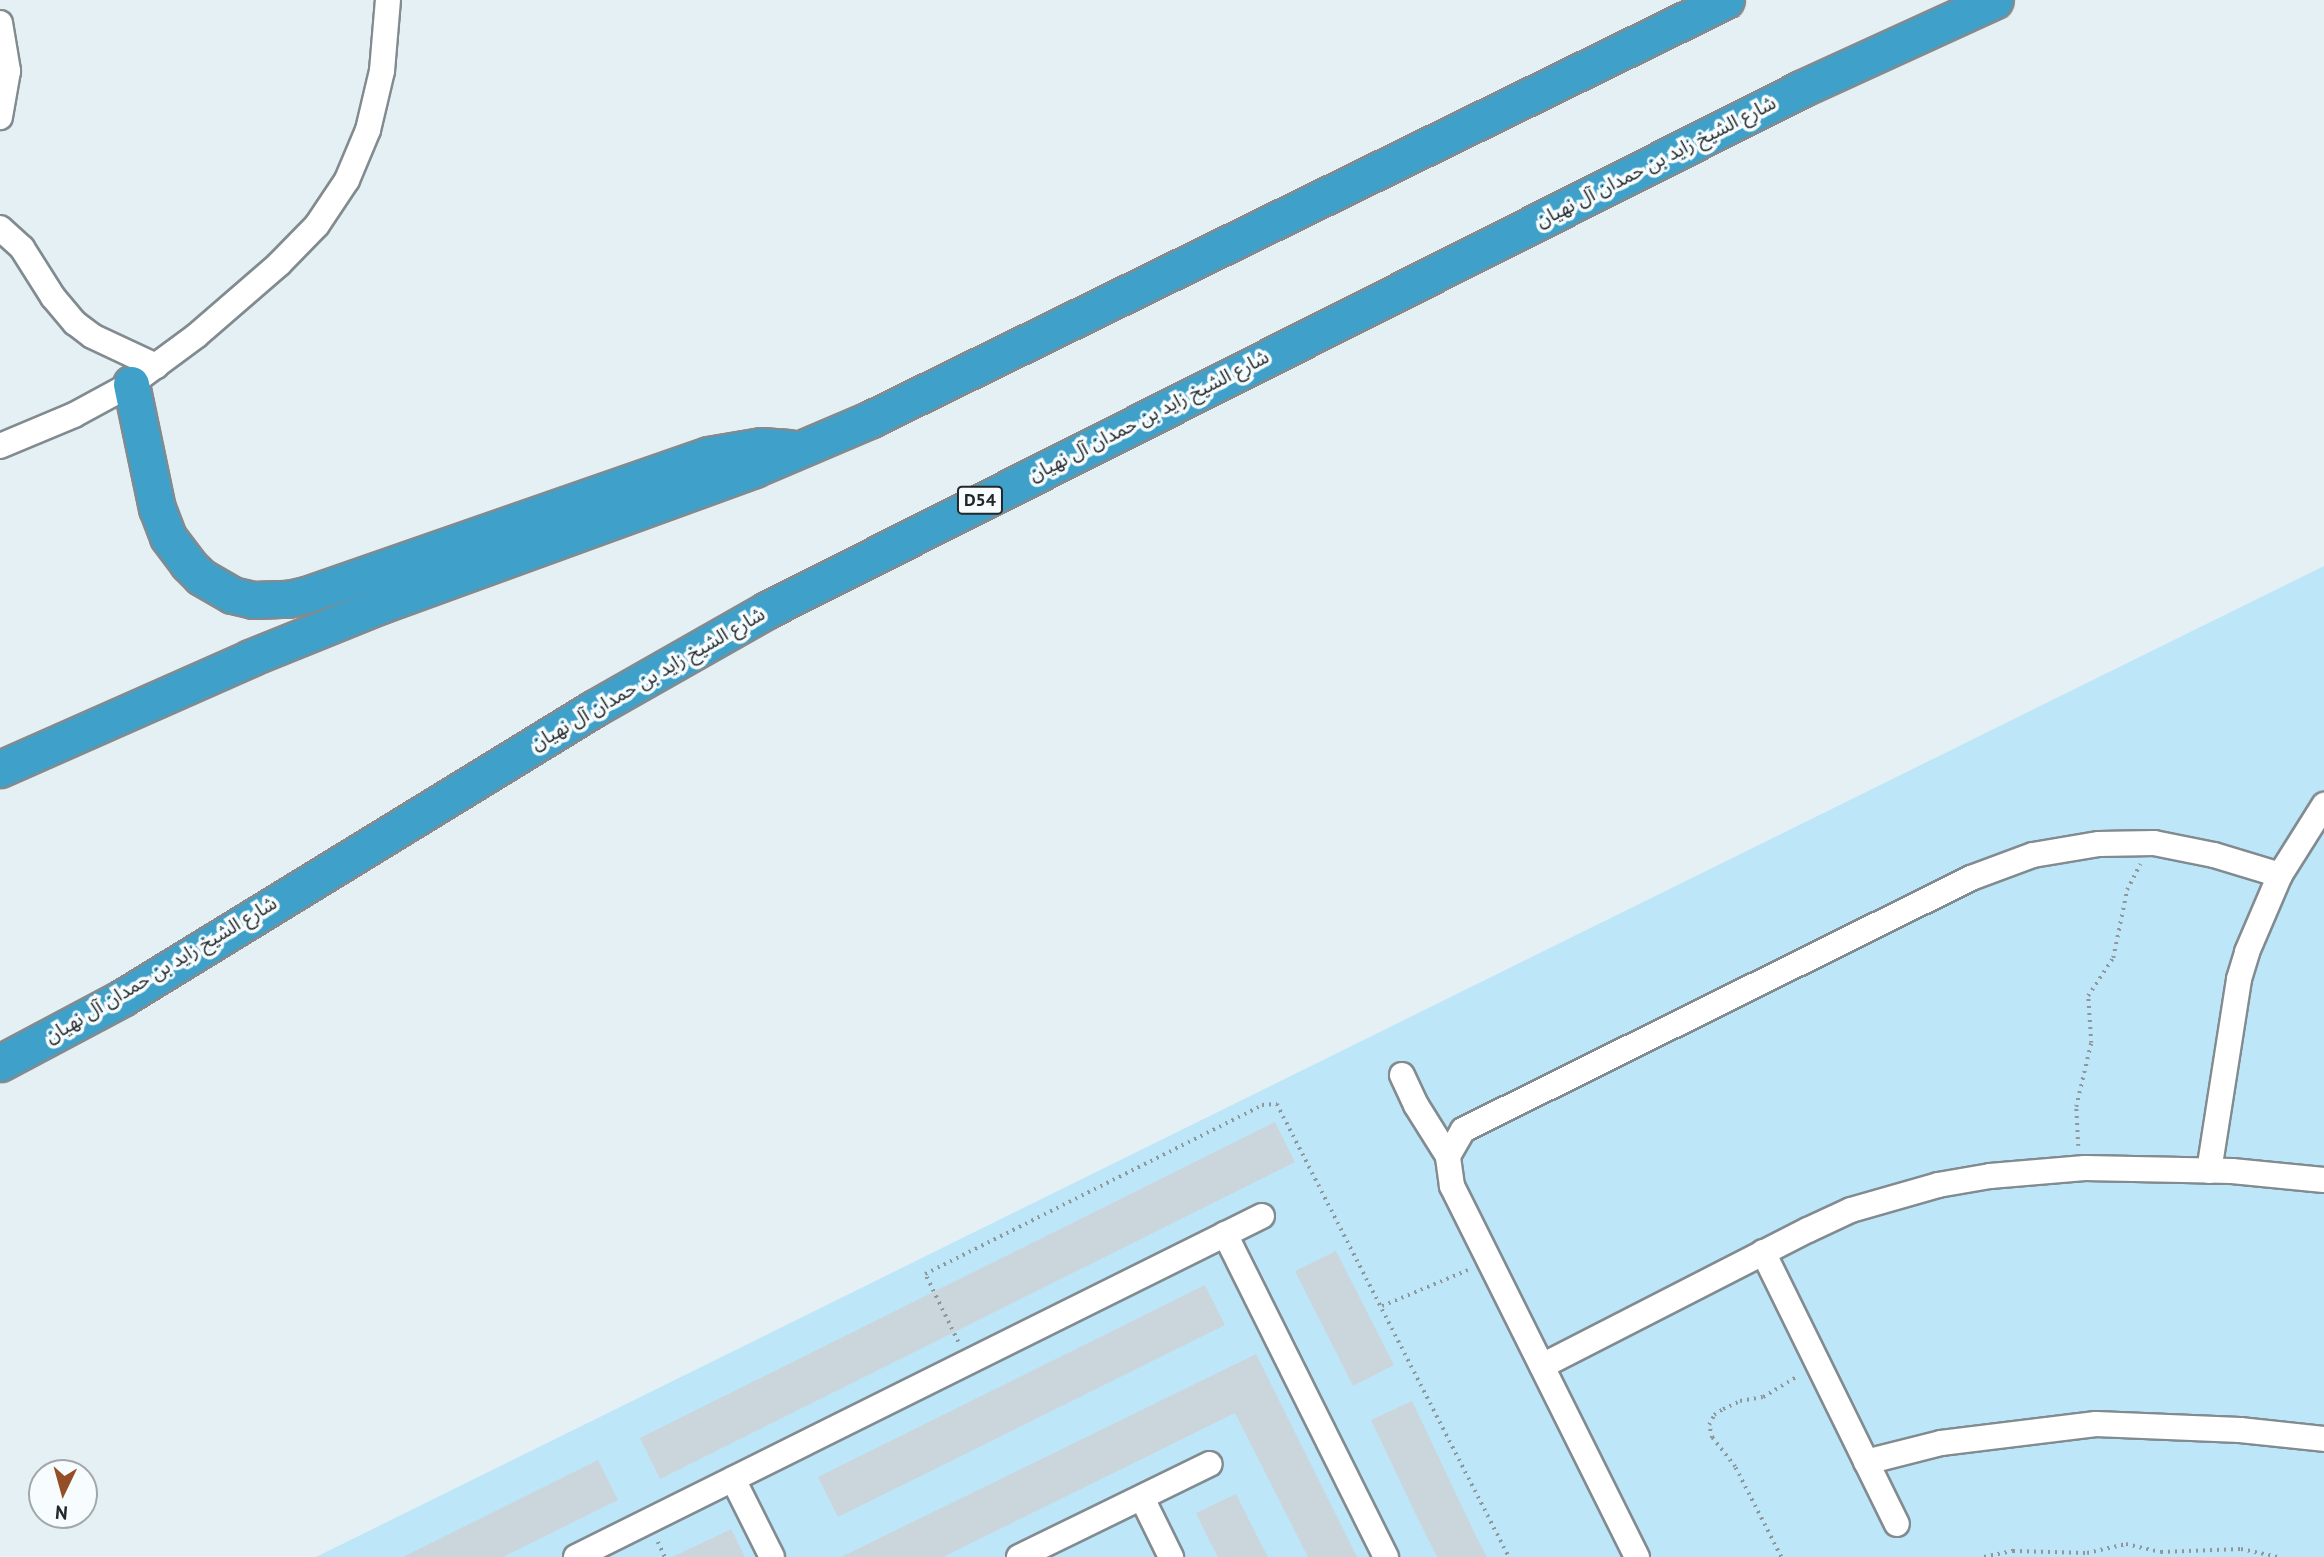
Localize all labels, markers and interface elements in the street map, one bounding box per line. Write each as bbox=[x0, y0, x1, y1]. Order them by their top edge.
street label: شارع الشيخ زايد بن حمدان آل نهيان bbox=[1532, 91, 1780, 233]
street label: شارع الشيخ زايد بن حمدان آل نهيان bbox=[1025, 345, 1273, 487]
road number: D54 bbox=[956, 486, 1004, 514]
street label: شارع الشيخ زايد بن حمدان آل نهيان bbox=[527, 603, 769, 755]
street label: شارع الشيخ زايد بن حمدان آل نهيان bbox=[41, 892, 281, 1048]
north arrow bbox=[28, 1459, 98, 1529]
text: N bbox=[54, 1500, 69, 1525]

